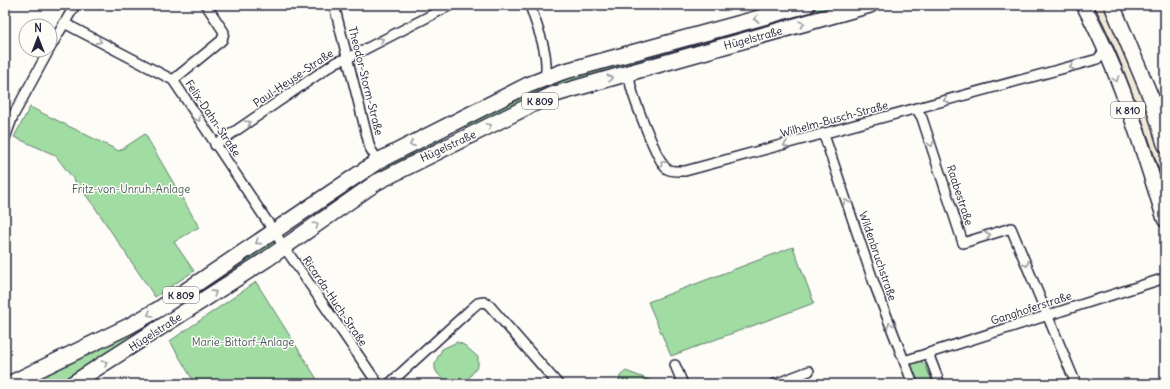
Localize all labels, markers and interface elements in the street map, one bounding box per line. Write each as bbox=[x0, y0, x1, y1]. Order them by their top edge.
one-way arrow bbox=[753, 15, 759, 23]
north arrow bbox=[18, 18, 58, 58]
one-way arrow bbox=[798, 20, 805, 29]
text: N bbox=[34, 21, 42, 35]
street label: Hügelstraße bbox=[722, 23, 784, 53]
street label: Theodor-Storm-Straße bbox=[346, 25, 386, 137]
one-way arrow bbox=[95, 36, 102, 44]
one-way arrow bbox=[377, 37, 385, 45]
street label: Paul-Heyse-Straße bbox=[250, 46, 336, 110]
one-way arrow bbox=[1068, 62, 1075, 70]
one-way arrow bbox=[606, 74, 613, 83]
one-way arrow bbox=[1112, 76, 1120, 83]
street label: Felix-Dahn-Straße bbox=[182, 77, 244, 159]
road number: K 809 bbox=[522, 93, 558, 109]
one-way arrow bbox=[943, 95, 950, 104]
street label: Wilhelm-Busch-Straße bbox=[779, 98, 889, 140]
road number: K 810 bbox=[1111, 102, 1145, 118]
one-way arrow bbox=[193, 115, 201, 122]
one-way arrow bbox=[243, 121, 250, 128]
one-way arrow bbox=[485, 124, 493, 131]
street label: Hügelstraße bbox=[418, 127, 478, 165]
one-way arrow bbox=[408, 139, 416, 147]
one-way arrow bbox=[783, 140, 789, 148]
one-way arrow bbox=[926, 140, 935, 147]
one-way arrow bbox=[661, 160, 668, 167]
street label: Raabestraße bbox=[944, 163, 976, 227]
park label: Fritz-von-Unruh-Anlage bbox=[72, 182, 190, 196]
one-way arrow bbox=[843, 199, 851, 206]
street label: Wildenbruchstraße bbox=[856, 209, 900, 303]
one-way arrow bbox=[312, 222, 319, 230]
one-way arrow bbox=[984, 231, 991, 240]
one-way arrow bbox=[255, 237, 262, 245]
street label: Ricarda-Huch-Straße bbox=[300, 253, 370, 349]
one-way arrow bbox=[1021, 260, 1029, 267]
road number: K 809 bbox=[163, 287, 199, 303]
street label: Ganghoferstraße bbox=[989, 288, 1073, 328]
one-way arrow bbox=[210, 291, 217, 298]
street label: Hügelstraße bbox=[126, 310, 184, 354]
one-way arrow bbox=[147, 310, 154, 317]
one-way arrow bbox=[887, 321, 895, 329]
park label: Marie-Bittorf-Anlage bbox=[192, 335, 294, 349]
one-way arrow bbox=[101, 360, 108, 368]

